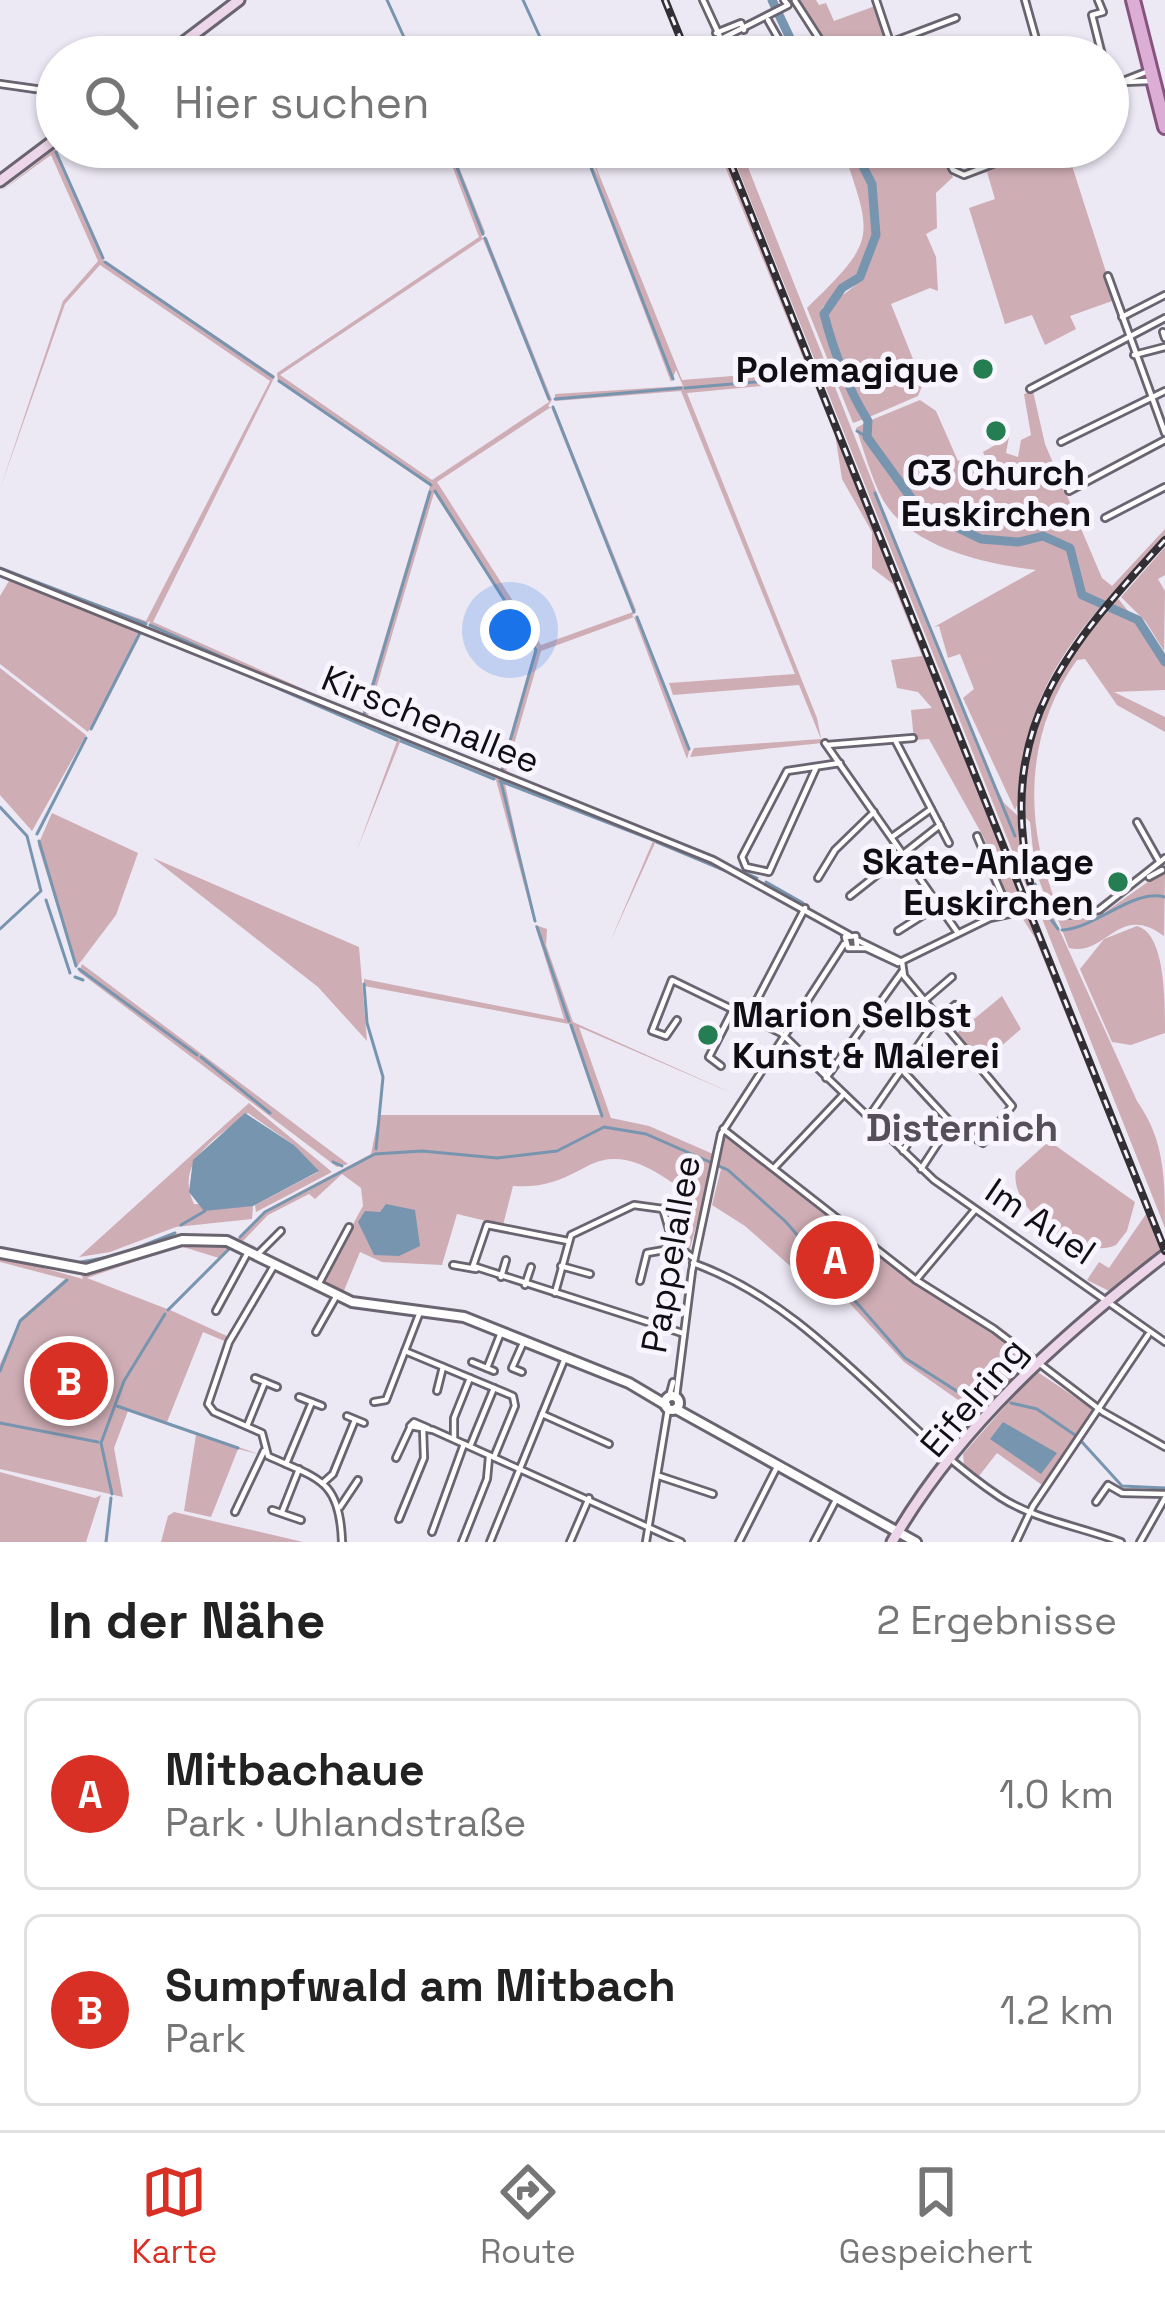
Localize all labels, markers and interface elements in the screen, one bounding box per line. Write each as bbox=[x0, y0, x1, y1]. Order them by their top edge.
search box bbox=[36, 36, 1129, 168]
icon: search bbox=[78, 69, 144, 135]
text: Hier suchen bbox=[174, 74, 430, 131]
place label: Polemagique bbox=[736, 347, 959, 393]
marker: Polemagique bbox=[970, 356, 996, 382]
marker: C3 Church Euskirchen bbox=[983, 418, 1009, 444]
place label: C3 Church Euskirchen bbox=[901, 450, 1091, 537]
your location bbox=[480, 600, 540, 660]
street label: Kirschenallee bbox=[315, 655, 546, 785]
place label: Skate-Anlage Euskirchen bbox=[862, 839, 1094, 926]
marker: Skate-Anlage Euskirchen bbox=[1105, 869, 1131, 895]
place label: Marion Selbst Kunst & Malerei bbox=[732, 992, 1000, 1079]
marker: Marion Selbst Kunst & Malerei bbox=[695, 1022, 721, 1048]
district label: Disternich bbox=[866, 1103, 1058, 1152]
street label: Pappelallee bbox=[631, 1152, 711, 1356]
street label: Im Auel bbox=[976, 1168, 1104, 1275]
pin: A bbox=[796, 1215, 874, 1305]
street label: Eifelring bbox=[911, 1329, 1037, 1467]
pin: B bbox=[30, 1336, 108, 1426]
text: In der Nähe bbox=[48, 1588, 325, 1653]
text: 2 Ergebnisse bbox=[877, 1596, 1117, 1645]
text: Mitbachaue bbox=[165, 1741, 425, 1798]
text: A bbox=[78, 1770, 102, 1819]
text: 1.0 km bbox=[999, 1770, 1114, 1819]
text: Park · Uhlandstraße bbox=[165, 1798, 526, 1847]
text: Sumpfwald am Mitbach bbox=[165, 1957, 676, 2014]
text: B bbox=[77, 1986, 103, 2035]
text: 1.2 km bbox=[1000, 1986, 1114, 2035]
text: Park bbox=[165, 2014, 246, 2063]
tab: Karte bbox=[132, 2159, 217, 2273]
tab: Route bbox=[480, 2159, 576, 2273]
tab: Gespeichert bbox=[839, 2159, 1033, 2273]

